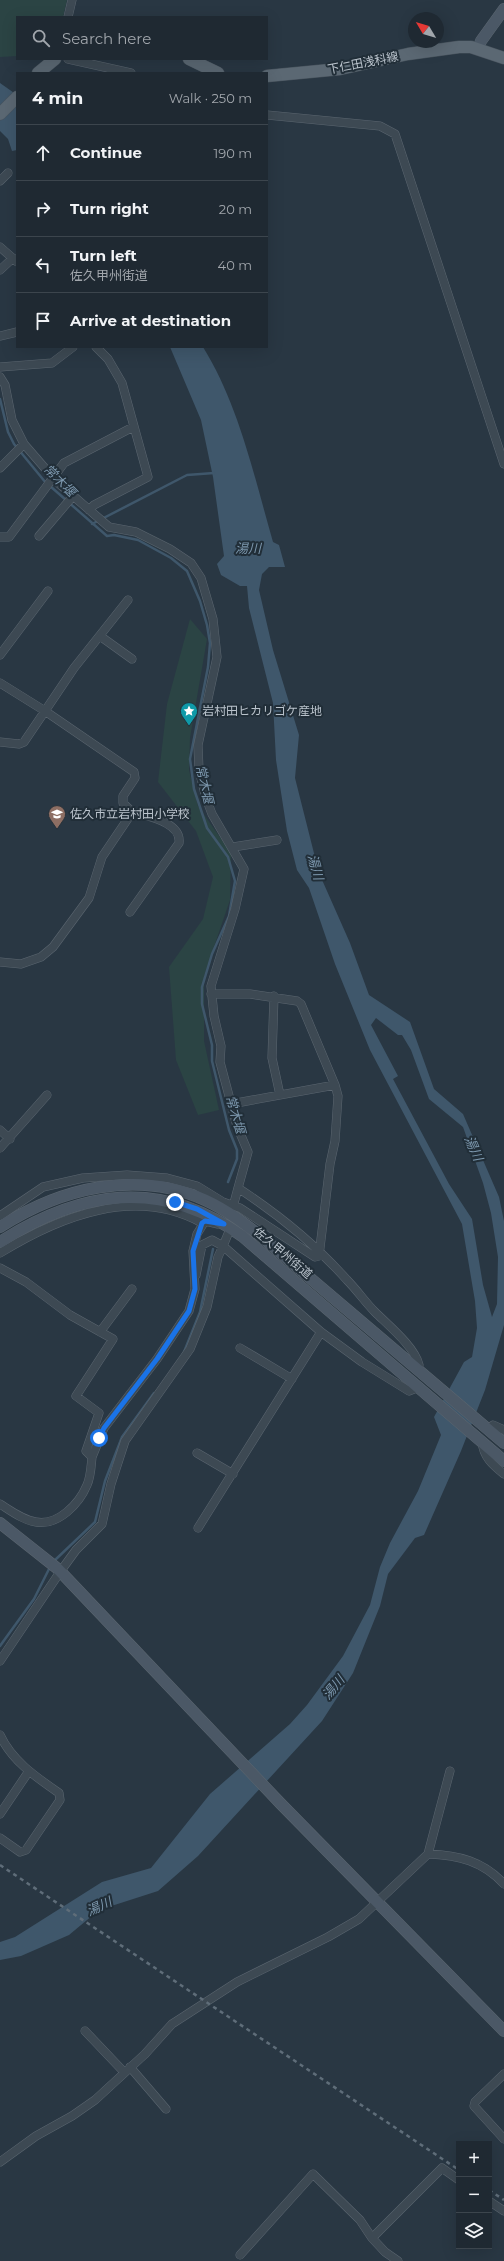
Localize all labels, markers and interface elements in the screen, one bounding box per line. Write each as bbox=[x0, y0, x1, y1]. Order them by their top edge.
north arrow bbox=[408, 12, 444, 48]
search box bbox=[16, 16, 268, 60]
icon: search bbox=[30, 27, 52, 49]
text: Search here bbox=[62, 29, 151, 48]
street label: 下仁田浅科線 bbox=[326, 48, 400, 77]
text: 4 min bbox=[32, 88, 83, 108]
text: Walk · 250 m bbox=[169, 90, 252, 106]
icon: ahead bbox=[32, 142, 54, 164]
text: Continue bbox=[70, 143, 142, 162]
text: 190 m bbox=[214, 145, 252, 161]
icon: right bbox=[32, 198, 54, 220]
text: Turn right bbox=[70, 199, 149, 218]
text: 20 m bbox=[219, 201, 252, 217]
text: Turn left bbox=[70, 246, 137, 265]
icon: left bbox=[32, 254, 54, 276]
text: 40 m bbox=[218, 257, 252, 273]
text: 佐久甲州街道 bbox=[70, 267, 148, 283]
icon: arrive bbox=[32, 310, 54, 332]
text: Arrive at destination bbox=[70, 311, 231, 330]
water label: 常木堰 bbox=[41, 461, 81, 501]
water label: 湯川 bbox=[235, 540, 263, 556]
place icon: 岩村田ヒカリゴケ産地 bbox=[179, 701, 199, 726]
place label: 岩村田ヒカリゴケ産地 bbox=[202, 703, 322, 718]
water label: 常木堰 bbox=[193, 763, 218, 807]
school or university icon: 佐久市立岩村田小学校 bbox=[47, 804, 67, 829]
place label: 佐久市立岩村田小学校 bbox=[70, 806, 190, 821]
water label: 湯川 bbox=[305, 852, 328, 884]
water label: 常木堰 bbox=[223, 1093, 250, 1137]
water label: 湯川 bbox=[461, 1133, 487, 1165]
route end bbox=[166, 1193, 184, 1211]
street label: 佐久甲州街道 bbox=[251, 1224, 316, 1282]
route start bbox=[90, 1429, 108, 1447]
water label: 湯川 bbox=[319, 1670, 349, 1702]
water label: 湯川 bbox=[84, 1892, 116, 1919]
map controls bbox=[456, 2141, 492, 2249]
button: + bbox=[456, 2141, 492, 2177]
button: − bbox=[456, 2177, 492, 2213]
button: layers bbox=[456, 2213, 492, 2249]

